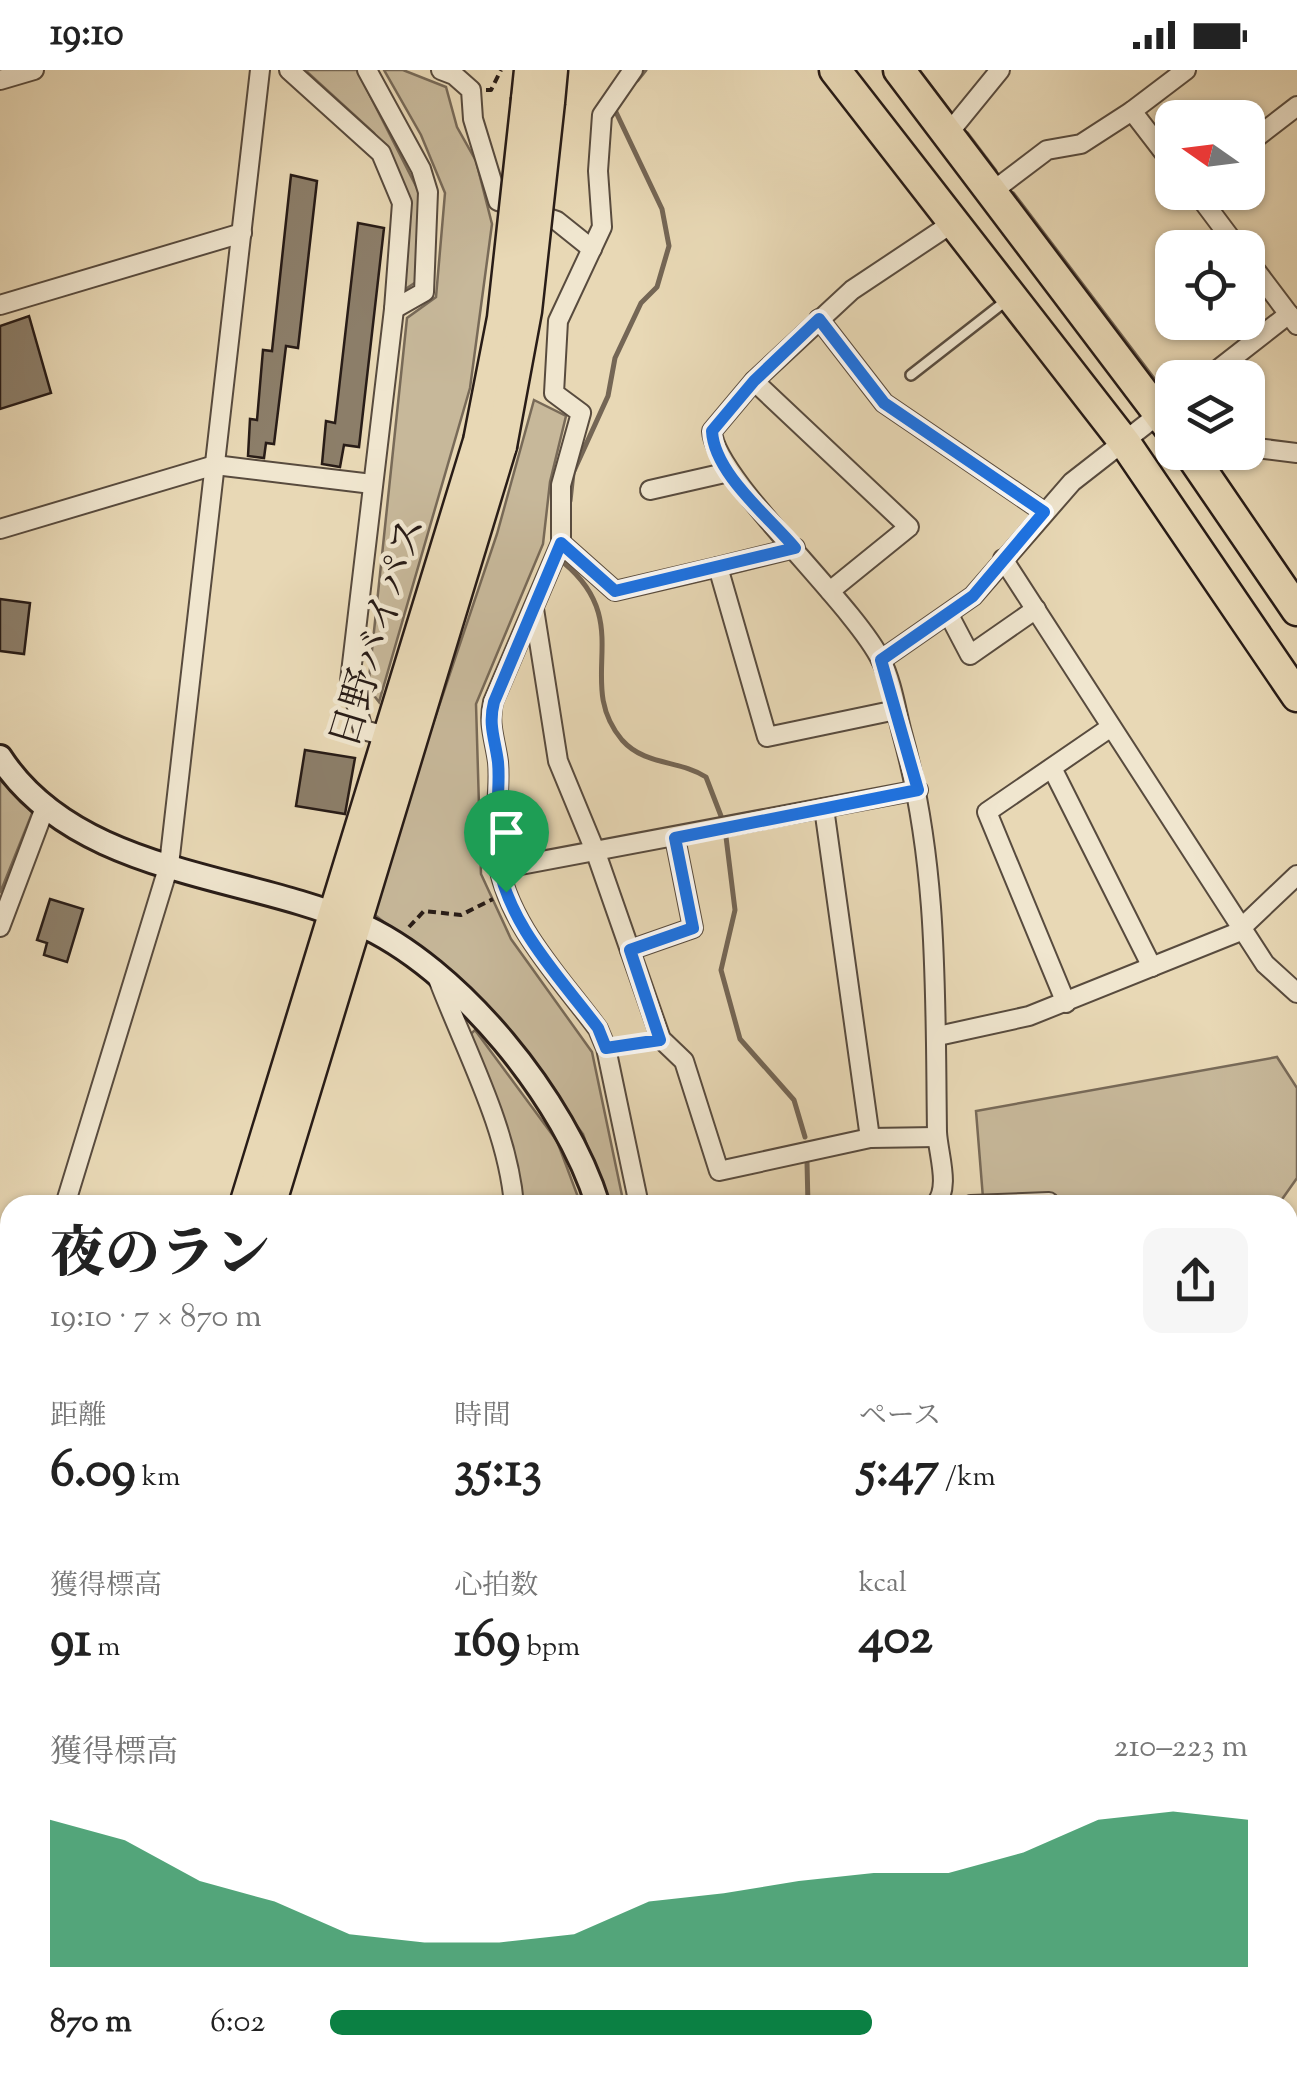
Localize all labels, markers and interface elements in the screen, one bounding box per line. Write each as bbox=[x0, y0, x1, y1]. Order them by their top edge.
text: 19:10 bbox=[50, 8, 124, 62]
north arrow bbox=[1155, 100, 1265, 210]
map controls bbox=[1155, 100, 1265, 470]
button: locate bbox=[1155, 230, 1265, 340]
button: layers bbox=[1155, 360, 1265, 470]
street label: 日野バイパス bbox=[319, 510, 443, 756]
pin bbox=[464, 790, 549, 893]
icon: arrive bbox=[479, 805, 534, 860]
text: 夜のラン bbox=[50, 1218, 270, 1297]
button: share bbox=[1143, 1228, 1248, 1333]
text: 19:10 · 7 × 870 m bbox=[50, 1295, 262, 1341]
text: 距離 bbox=[50, 1397, 106, 1437]
text: 時間 bbox=[454, 1397, 510, 1437]
text: ペース bbox=[859, 1397, 941, 1437]
text: 6.09 bbox=[50, 1437, 136, 1509]
text: 35:13 bbox=[454, 1437, 542, 1509]
text: 5:47 bbox=[859, 1437, 939, 1509]
text: km bbox=[136, 1458, 180, 1498]
text: /km bbox=[939, 1458, 996, 1498]
text: kcal bbox=[859, 1564, 907, 1604]
text: 獲得標高 bbox=[50, 1567, 162, 1607]
text: 心拍数 bbox=[454, 1567, 538, 1607]
text: 402 bbox=[859, 1604, 933, 1676]
text: 91 bbox=[50, 1607, 91, 1679]
text: 169 bbox=[454, 1607, 520, 1679]
text: m bbox=[91, 1628, 120, 1668]
text: bpm bbox=[520, 1628, 580, 1668]
text: 210–223 m bbox=[1114, 1725, 1248, 1771]
text: 獲得標高 bbox=[50, 1731, 178, 1777]
text: 870 m bbox=[50, 2000, 132, 2046]
text: 6:02 bbox=[210, 2000, 265, 2046]

